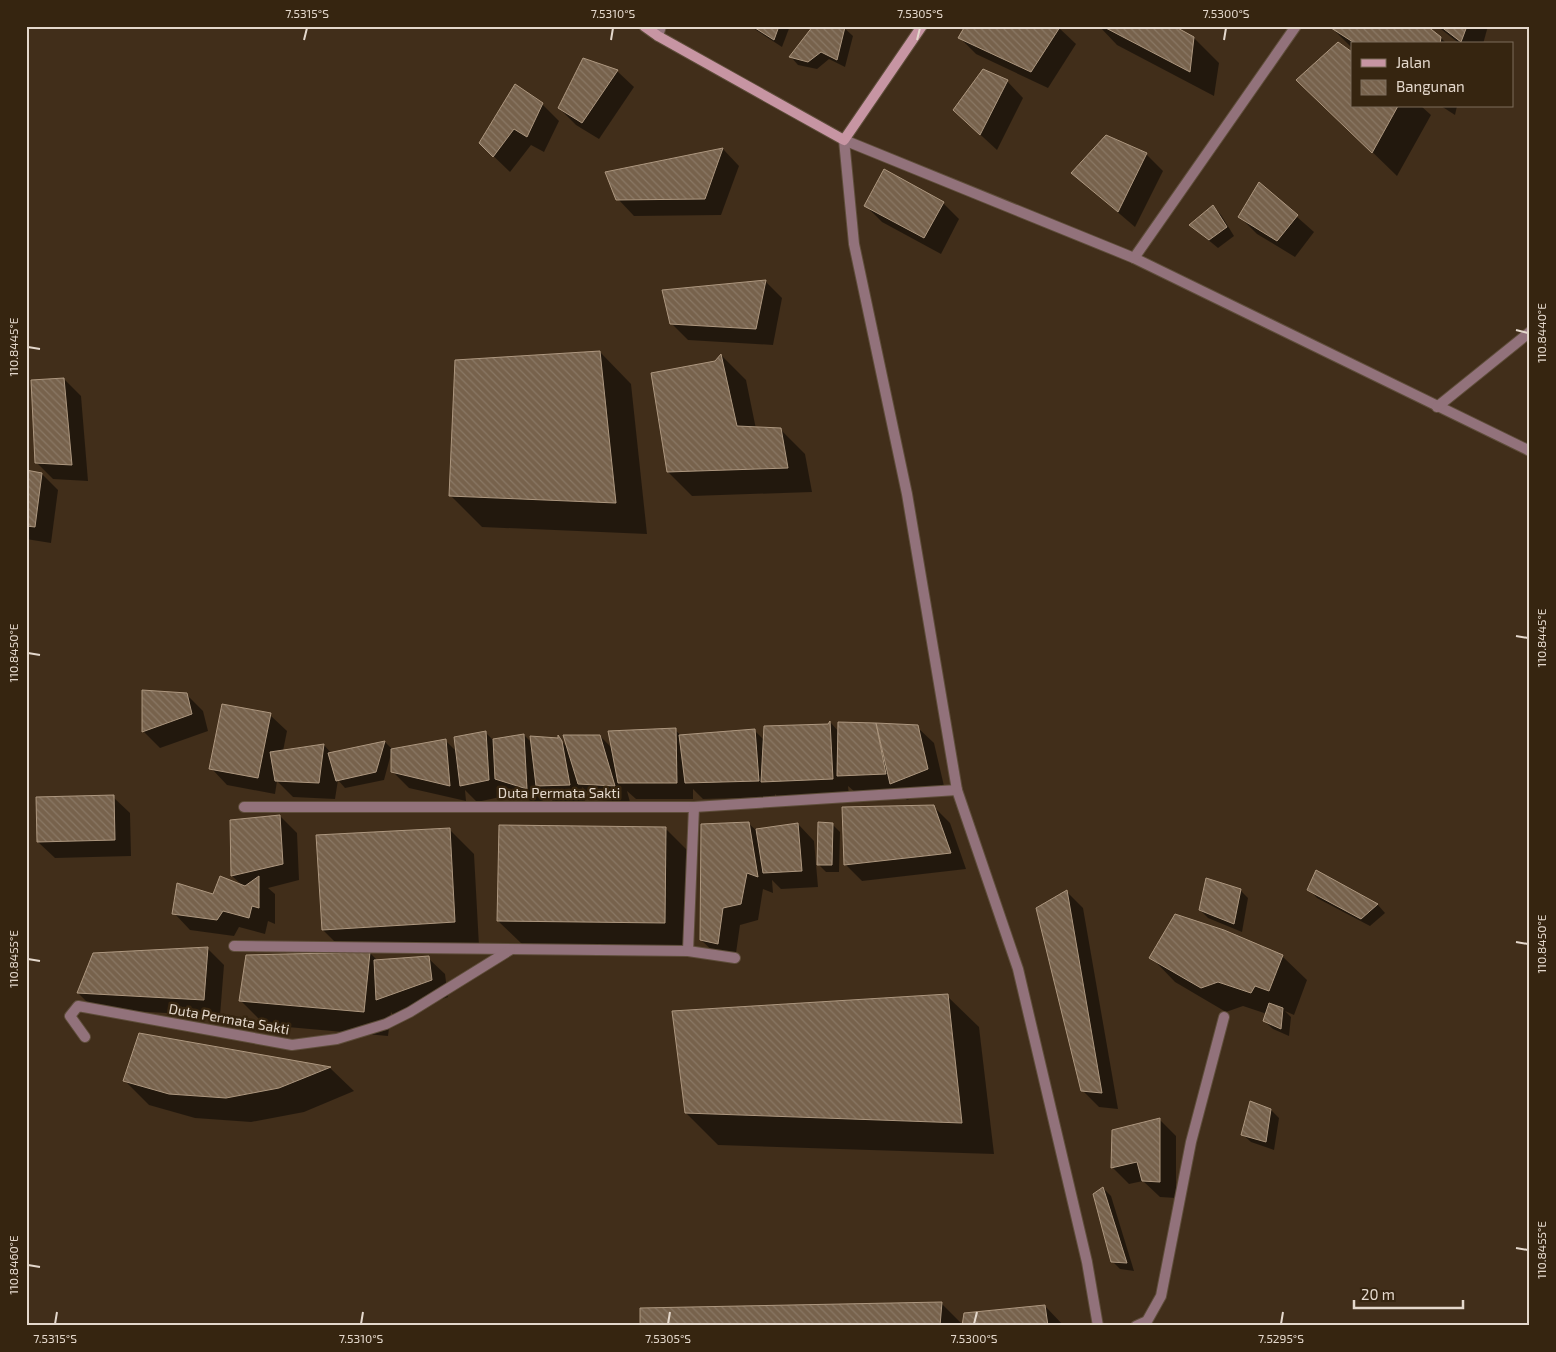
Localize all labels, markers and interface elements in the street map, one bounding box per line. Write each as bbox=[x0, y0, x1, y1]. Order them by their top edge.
text: 7.5315°S bbox=[285, 6, 329, 20]
text: 7.5310°S bbox=[591, 6, 636, 20]
text: 7.5305°S bbox=[897, 6, 943, 20]
text: 7.5300°S bbox=[1202, 6, 1250, 20]
legend bbox=[1351, 42, 1514, 108]
text: Jalan bbox=[1396, 53, 1431, 71]
text: Bangunan bbox=[1396, 77, 1465, 95]
text: 110.8440°E bbox=[1534, 303, 1548, 363]
text: 110.8445°E bbox=[6, 317, 20, 377]
text: 110.8445°E bbox=[1534, 608, 1548, 668]
text: 110.8450°E bbox=[6, 623, 20, 682]
street label: Duta Permata Sakti bbox=[498, 784, 620, 801]
text: 110.8450°E bbox=[1534, 914, 1548, 973]
text: 110.8455°E bbox=[6, 930, 20, 988]
street label: Duta Permata Sakti bbox=[167, 1000, 291, 1037]
text: 110.8455°E bbox=[1534, 1221, 1548, 1279]
text: 110.8460°E bbox=[6, 1235, 20, 1295]
scale bar bbox=[1354, 1277, 1462, 1309]
text: 20 m bbox=[1361, 1285, 1395, 1303]
text: 7.5315°S bbox=[33, 1331, 77, 1345]
text: 7.5310°S bbox=[339, 1331, 384, 1345]
text: 7.5305°S bbox=[645, 1331, 691, 1345]
text: 7.5300°S bbox=[950, 1331, 998, 1345]
text: 7.5295°S bbox=[1258, 1331, 1304, 1345]

